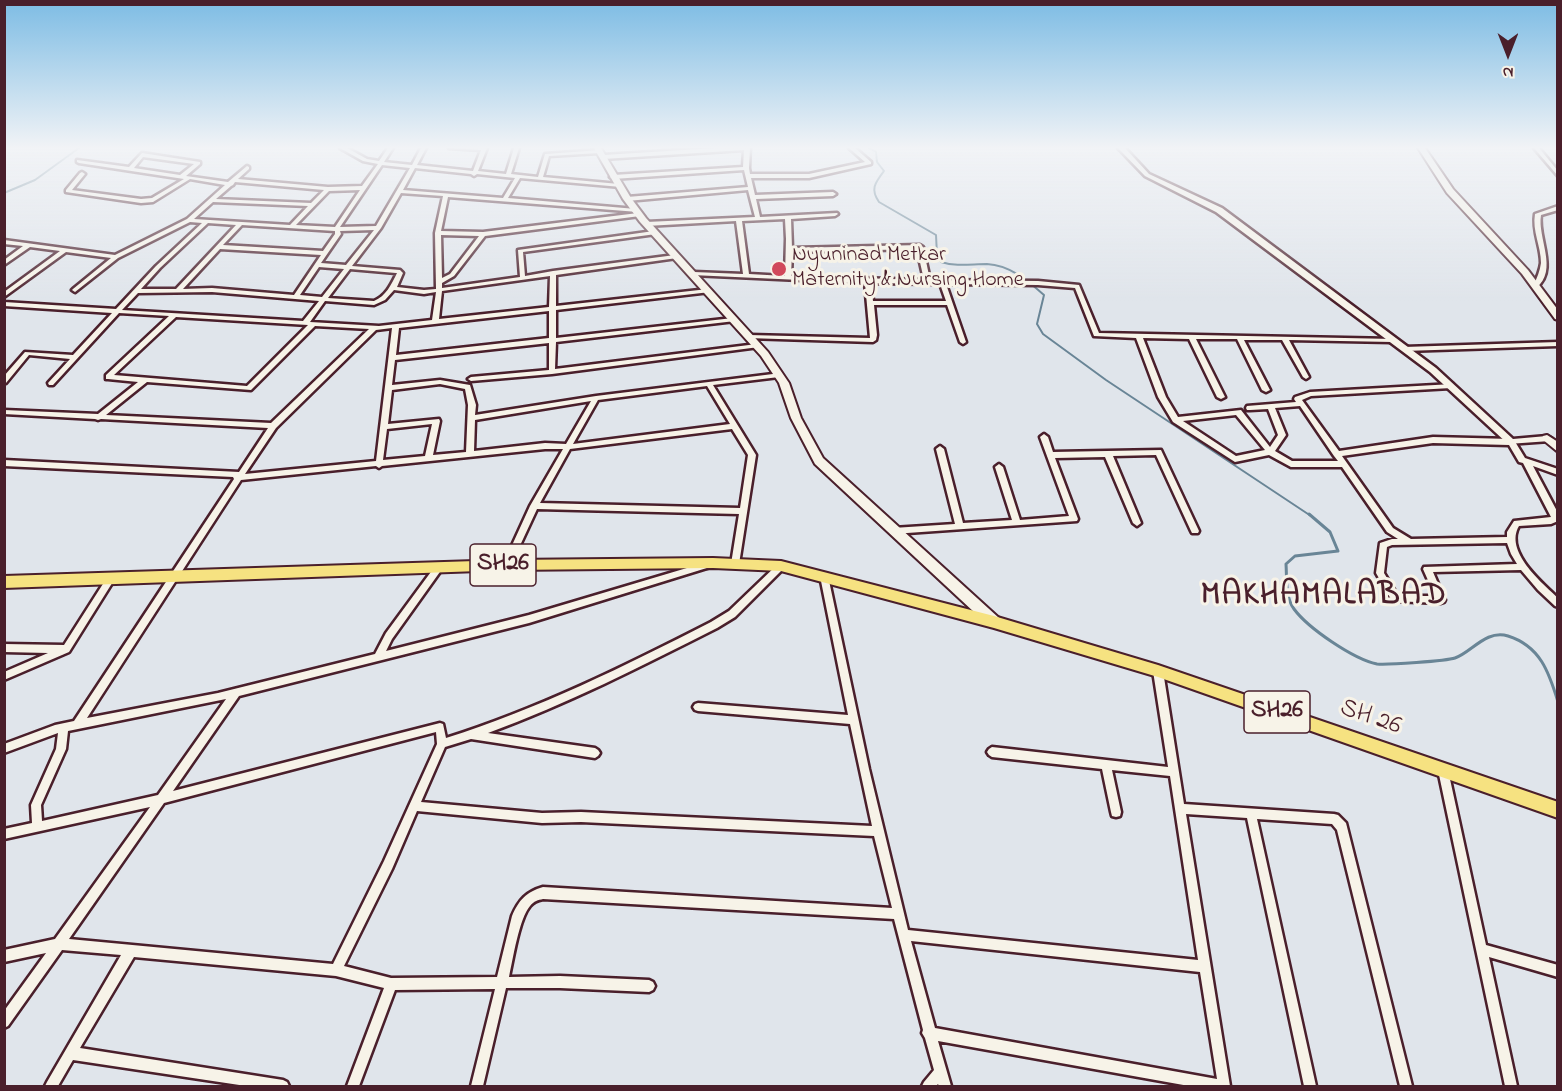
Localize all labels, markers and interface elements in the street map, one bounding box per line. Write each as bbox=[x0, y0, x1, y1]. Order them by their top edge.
north arrow bbox=[1478, 24, 1538, 84]
text: N bbox=[1503, 60, 1513, 84]
place label: Nyuninad Metkar Maternity & Nursing Home bbox=[792, 243, 1024, 294]
marker: Nyuninad Metkar Maternity & Nursing Home bbox=[770, 260, 788, 278]
road number: SH26 bbox=[470, 544, 536, 586]
district label: MAKHAMALABAD bbox=[1201, 579, 1447, 617]
road number: SH26 bbox=[1244, 691, 1310, 733]
street label: SH 26 bbox=[1335, 694, 1405, 744]

